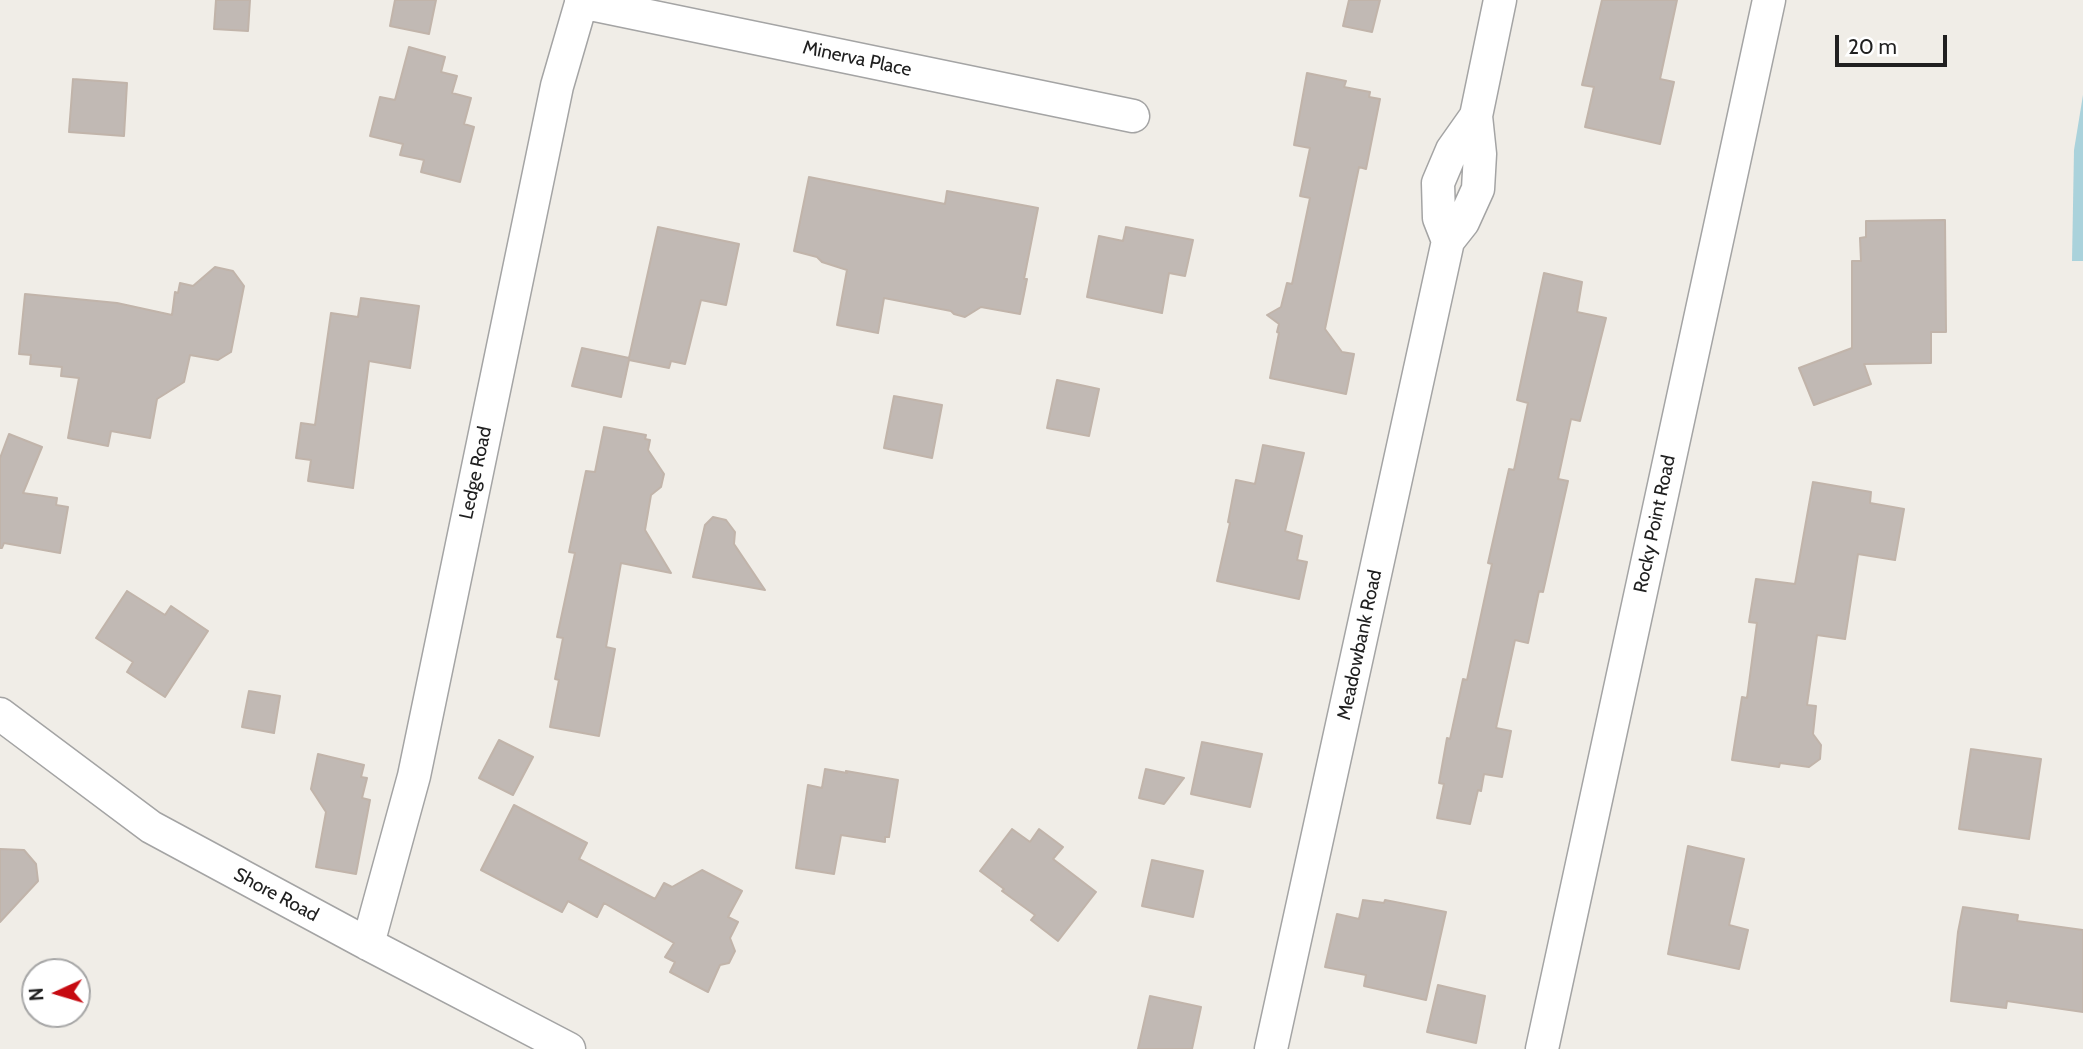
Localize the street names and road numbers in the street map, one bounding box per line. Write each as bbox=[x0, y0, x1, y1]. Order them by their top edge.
street label: Minerva Place bbox=[800, 36, 914, 82]
street label: Ledge Road bbox=[455, 425, 497, 521]
street label: Rocky Point Road bbox=[1629, 453, 1681, 595]
street label: Meadowbank Road bbox=[1333, 568, 1387, 722]
street label: Shore Road bbox=[230, 863, 322, 927]

